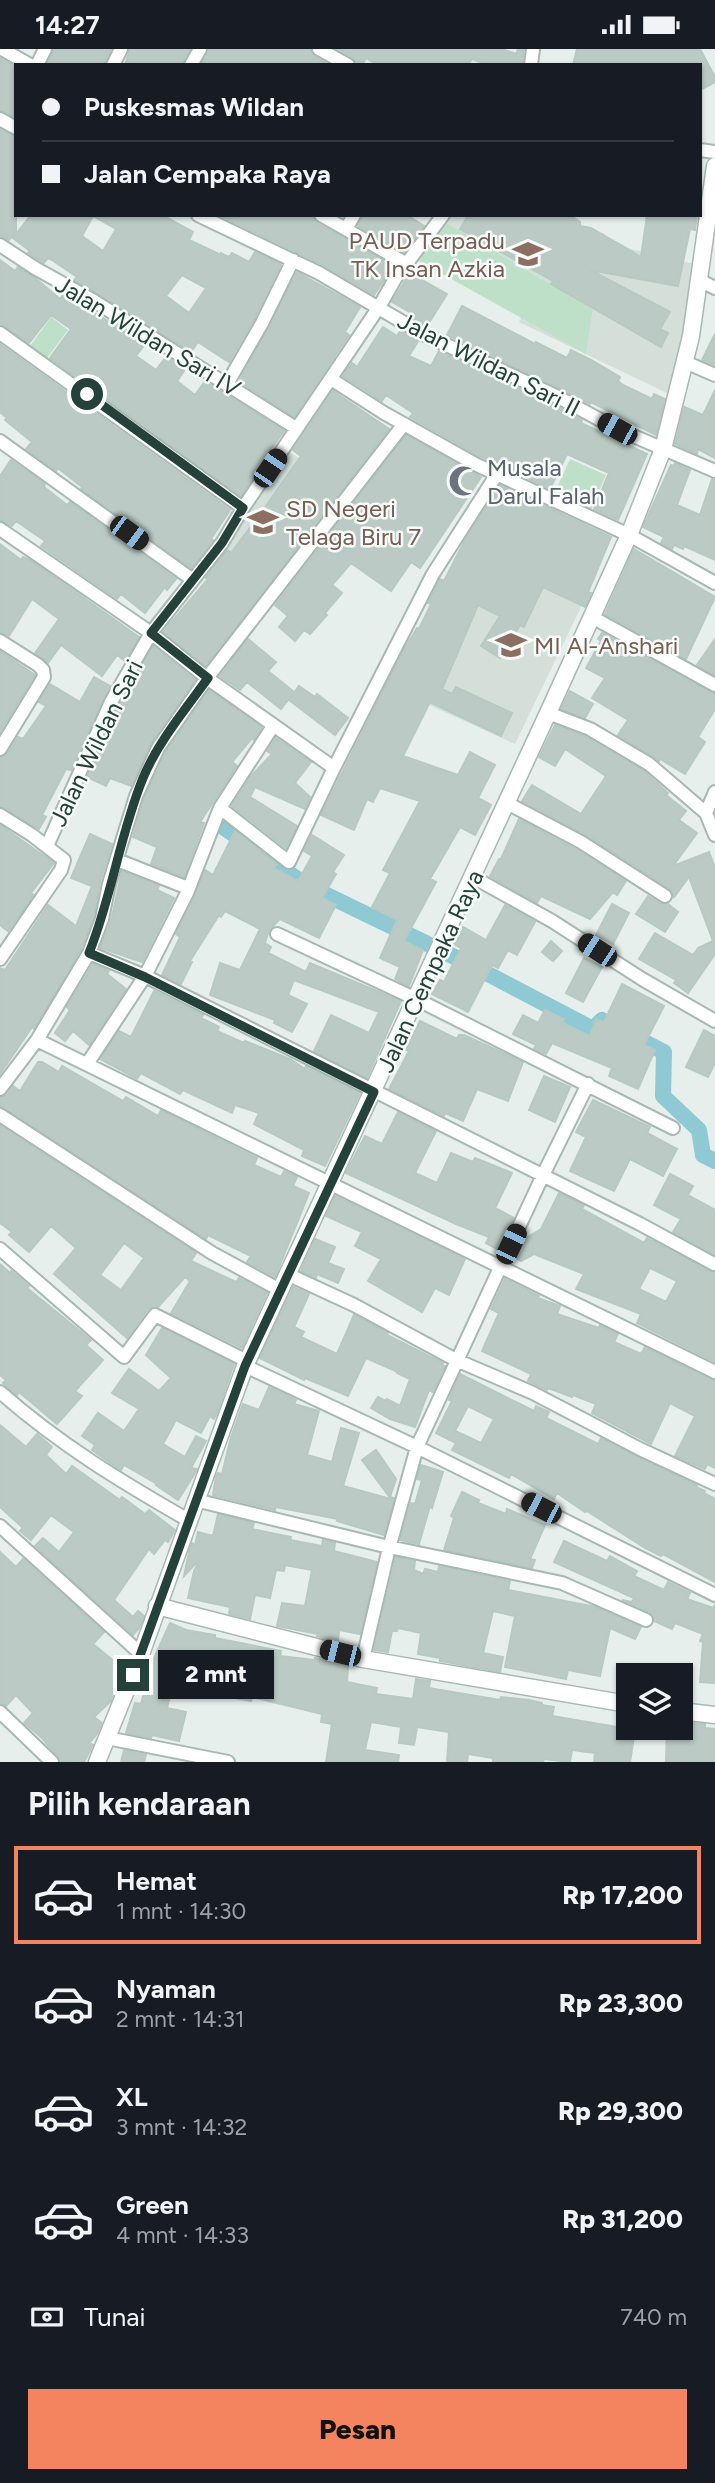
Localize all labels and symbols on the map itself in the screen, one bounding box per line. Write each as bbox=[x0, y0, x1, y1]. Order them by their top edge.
place label: PAUD Terpadu TK Insan Azkia bbox=[349, 226, 505, 283]
school or university icon: PAUD Terpadu TK Insan Azkia bbox=[511, 237, 545, 271]
street label: Jalan Wildan Sari IV bbox=[50, 269, 246, 403]
street label: Jalan Wildan Sari II bbox=[393, 306, 585, 422]
route start bbox=[71, 378, 103, 410]
car bbox=[594, 410, 641, 448]
car bbox=[250, 445, 291, 491]
place label: Musala Darul Falah bbox=[487, 453, 605, 510]
mosque icon: Musala Darul Falah bbox=[447, 464, 481, 498]
place label: SD Negeri Telaga Biru 7 bbox=[286, 494, 421, 551]
school or university icon: SD Negeri Telaga Biru 7 bbox=[246, 505, 280, 539]
car bbox=[106, 512, 153, 554]
school or university icon: MI Al-Anshari bbox=[494, 628, 528, 662]
place label: MI Al-Anshari bbox=[534, 631, 678, 660]
street label: Jalan Wildan Sari bbox=[43, 655, 149, 831]
street label: Jalan Cempaka Raya bbox=[370, 865, 490, 1077]
car bbox=[574, 930, 621, 970]
car bbox=[493, 1221, 530, 1267]
car bbox=[518, 1489, 565, 1527]
car bbox=[318, 1638, 363, 1668]
callout: 2 mnt bbox=[158, 1651, 273, 1699]
route end bbox=[117, 1659, 149, 1691]

